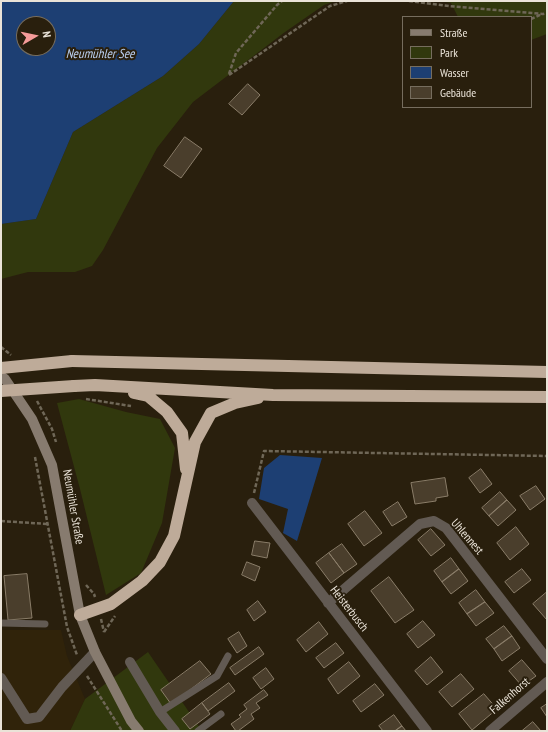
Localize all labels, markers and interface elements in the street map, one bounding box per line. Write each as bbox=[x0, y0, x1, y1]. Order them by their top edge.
north arrow bbox=[16, 16, 56, 56]
legend bbox=[402, 16, 532, 108]
text: Straße bbox=[440, 25, 467, 40]
text: N bbox=[39, 30, 54, 38]
text: Park bbox=[440, 45, 458, 60]
water label: Neumühler See bbox=[66, 46, 134, 62]
text: Wasser bbox=[440, 65, 469, 80]
text: Gebäude bbox=[440, 85, 476, 100]
street label: Neumühler Straße bbox=[59, 468, 87, 546]
street label: Uhlennest bbox=[448, 516, 486, 558]
street label: Heisterbusch bbox=[327, 583, 371, 635]
street label: Falkenhorst bbox=[487, 675, 533, 717]

